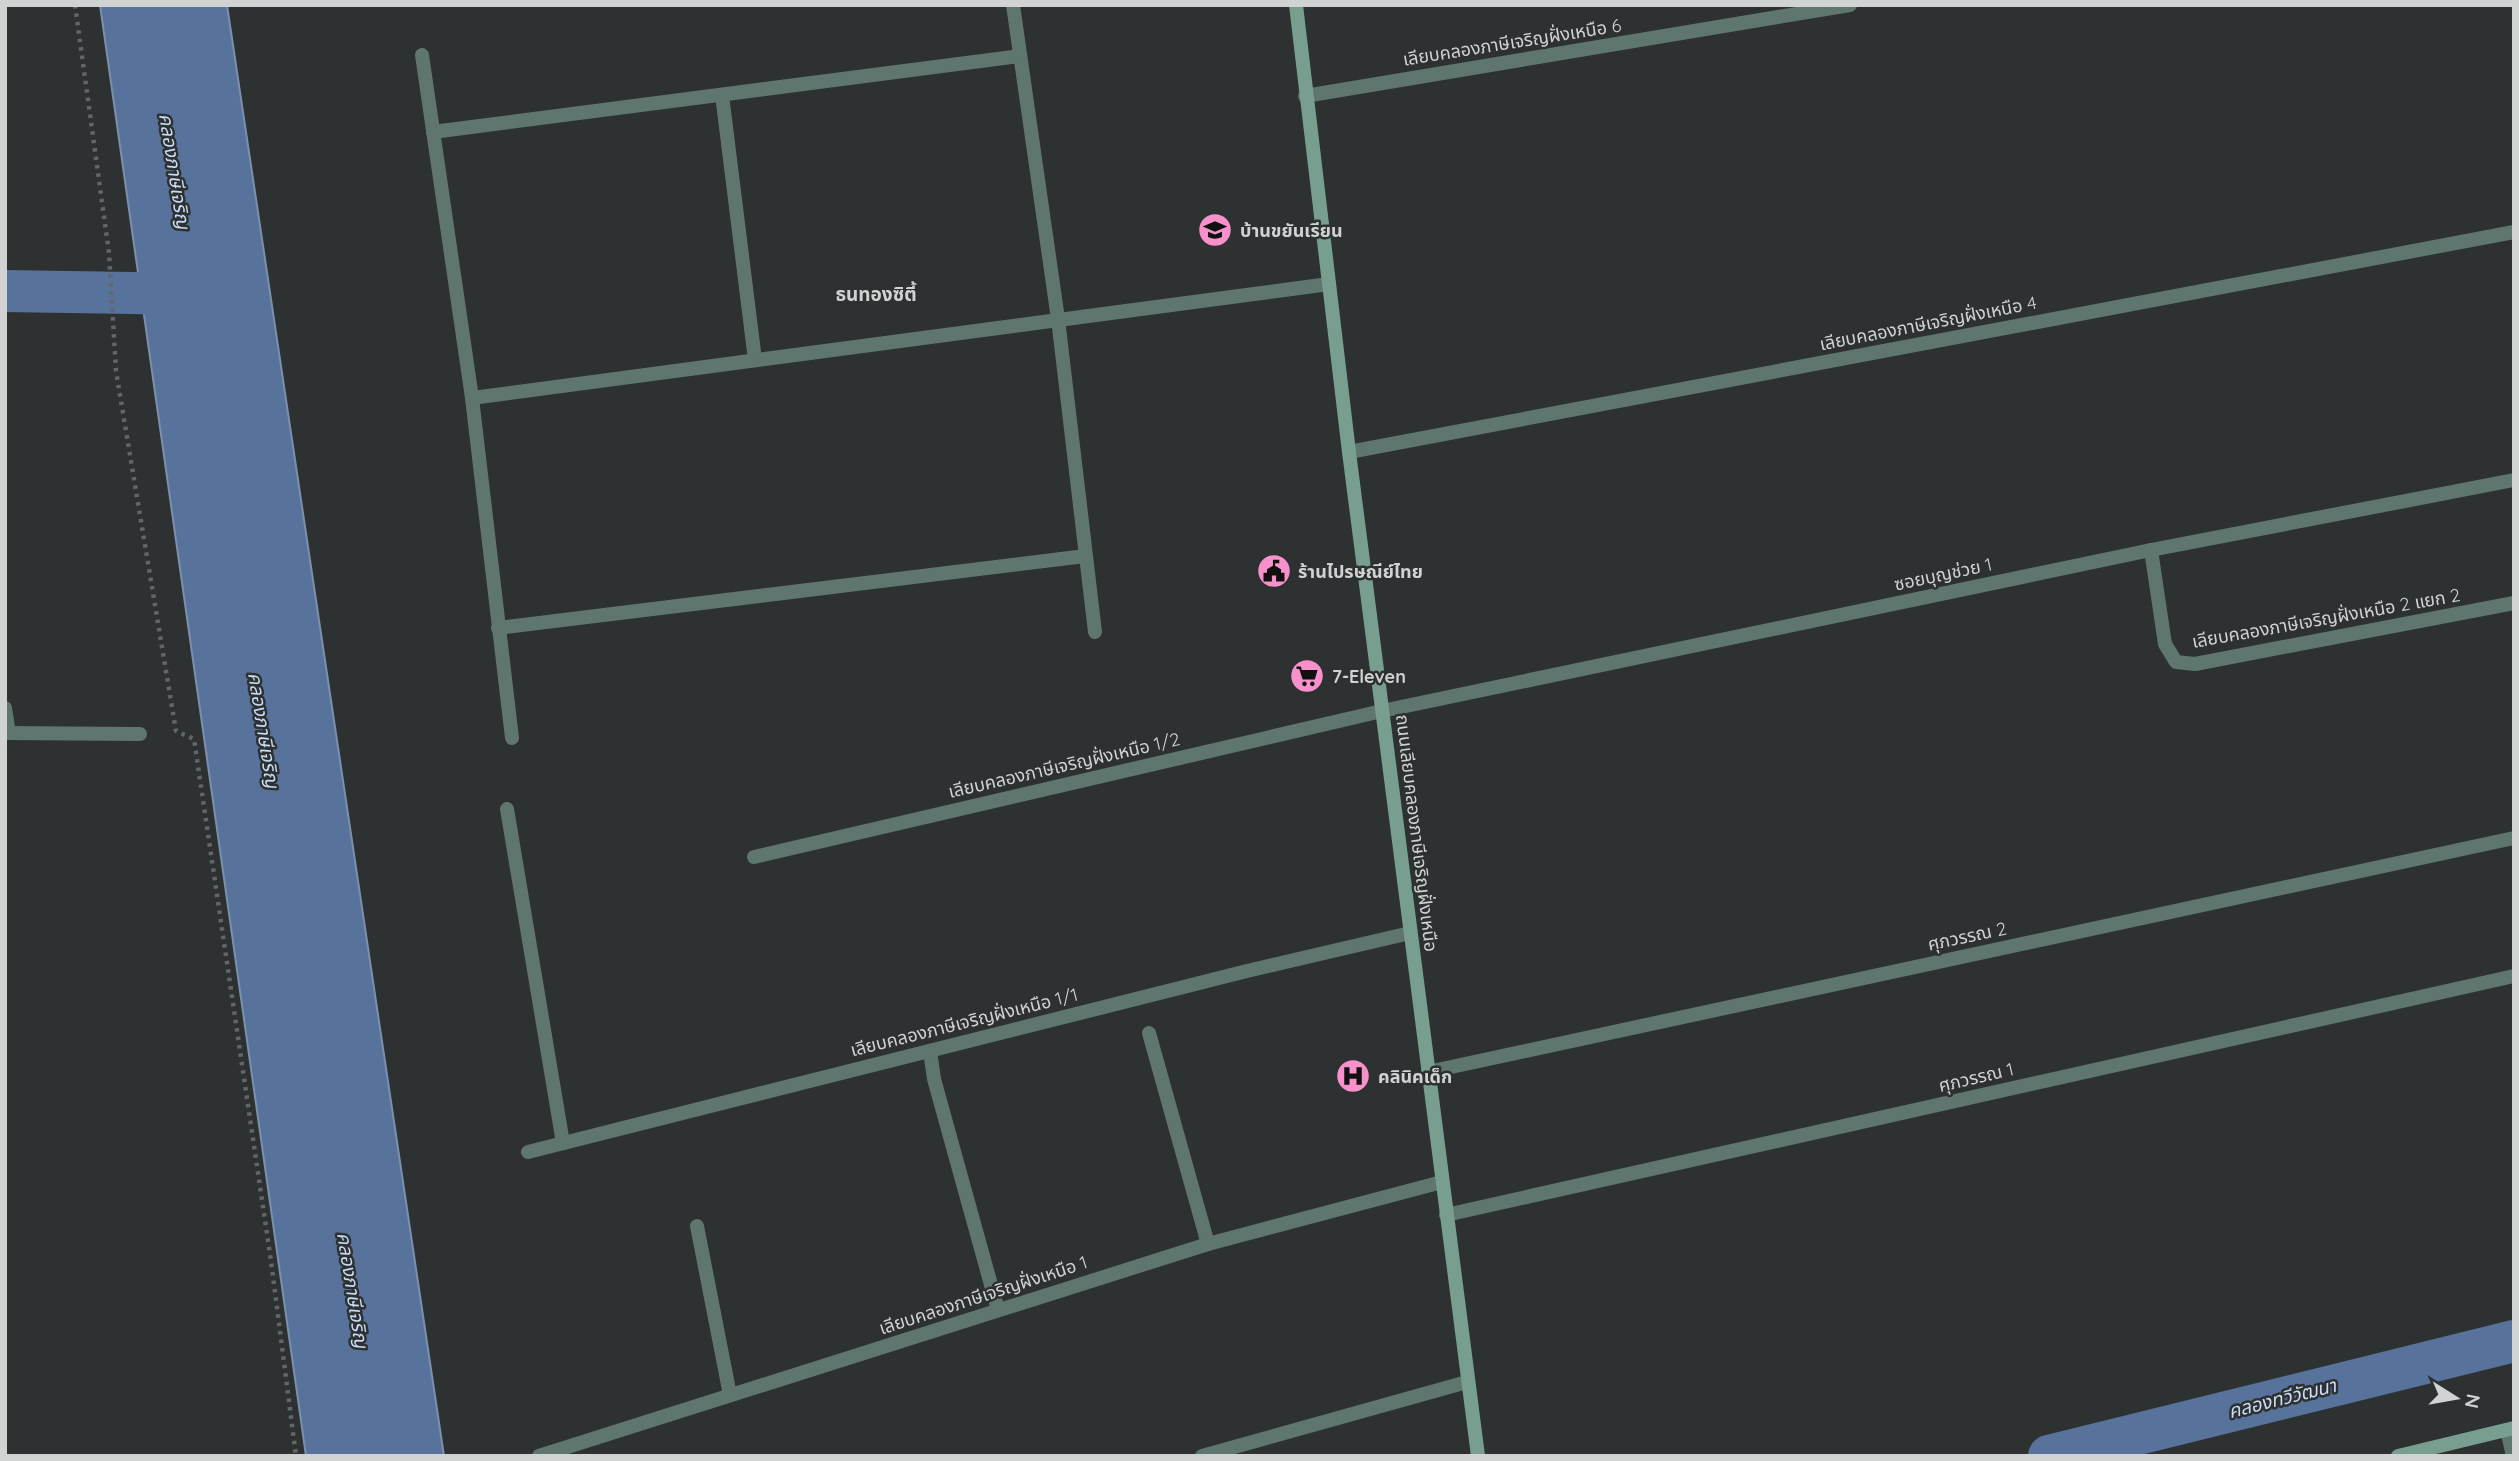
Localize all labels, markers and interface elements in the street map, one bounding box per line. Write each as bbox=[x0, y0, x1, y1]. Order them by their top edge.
street label: เลียบคลองภาษีเจริญฝั่งเหนือ 6 bbox=[1401, 13, 1623, 71]
water label: คลองภาษีเจริญ bbox=[154, 112, 196, 232]
school or university icon: บ้านขยันเรียน bbox=[1196, 211, 1234, 249]
place label: บ้านขยันเรียน bbox=[1240, 219, 1343, 242]
district label: ธนทองซิตี้ bbox=[835, 281, 917, 306]
street label: เลียบคลองภาษีเจริญฝั่งเหนือ 4 bbox=[1818, 290, 2038, 355]
public building icon: ร้านไปรษณีย์ไทย bbox=[1255, 552, 1293, 590]
street label: ซอยบุญช่วย 1 bbox=[1892, 552, 1994, 596]
place label: ร้านไปรษณีย์ไทย bbox=[1298, 560, 1423, 583]
street label: เลียบคลองภาษีเจริญฝั่งเหนือ 2 แยก 2 bbox=[2190, 583, 2462, 653]
supermarket icon: 7-Eleven bbox=[1288, 657, 1326, 695]
place label: 7-Eleven bbox=[1332, 665, 1406, 688]
water label: คลองภาษีเจริญ bbox=[243, 671, 285, 791]
street label: ถนนเลียบคลองภาษีเจริญฝั่งเหนือ bbox=[1391, 713, 1443, 953]
street label: เลียบคลองภาษีเจริญฝั่งเหนือ 1/2 bbox=[946, 727, 1182, 803]
street label: ศุภวรรณ 2 bbox=[1926, 916, 2008, 956]
street label: เลียบคลองภาษีเจริญฝั่งเหนือ 1/1 bbox=[848, 982, 1080, 1061]
hospital icon: คลินิคเด็ก bbox=[1334, 1057, 1372, 1095]
street label: ศุภวรรณ 1 bbox=[1936, 1057, 2016, 1097]
place label: คลินิคเด็ก bbox=[1378, 1065, 1452, 1088]
water label: คลองภาษีเจริญ bbox=[332, 1231, 374, 1351]
street label: เลียบคลองภาษีเจริญฝั่งเหนือ 1 bbox=[876, 1250, 1090, 1340]
north arrow bbox=[2421, 1363, 2491, 1433]
water label: คลองทวีวัฒนา bbox=[2226, 1373, 2340, 1423]
text: N bbox=[2460, 1392, 2486, 1410]

